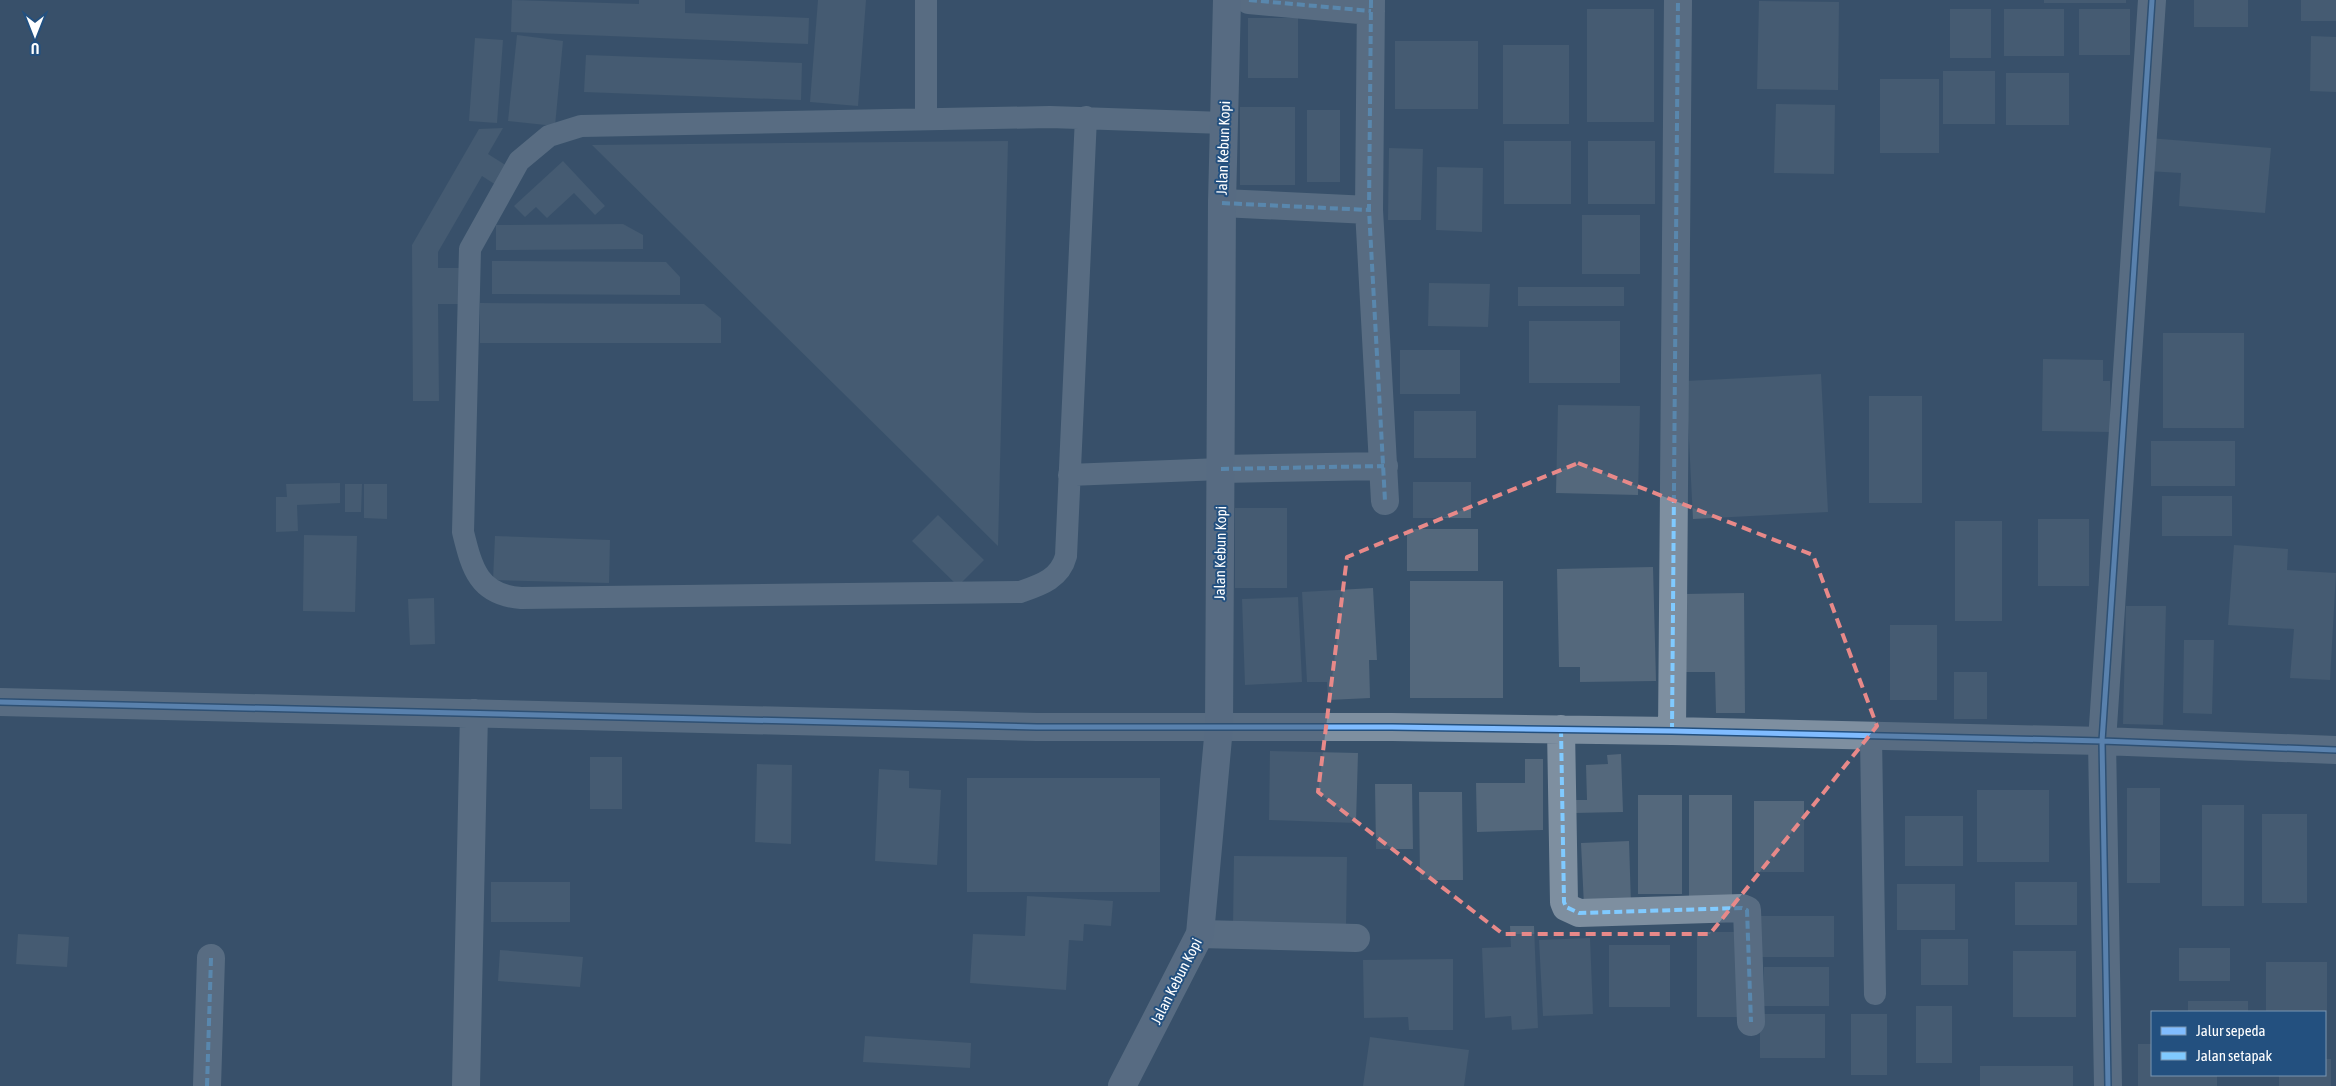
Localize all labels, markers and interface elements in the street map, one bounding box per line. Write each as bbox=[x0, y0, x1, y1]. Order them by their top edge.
north arrow bbox=[10, 10, 60, 60]
text: U bbox=[31, 40, 39, 56]
street label: Jalan Kebun Kopi bbox=[1213, 101, 1233, 195]
street label: Jalan Kebun Kopi bbox=[1211, 506, 1229, 600]
street label: Jalan Kebun Kopi bbox=[1147, 935, 1205, 1027]
legend bbox=[2151, 1011, 2326, 1076]
text: Jalur sepeda bbox=[2196, 1022, 2266, 1039]
text: Jalan setapak bbox=[2196, 1047, 2273, 1064]

